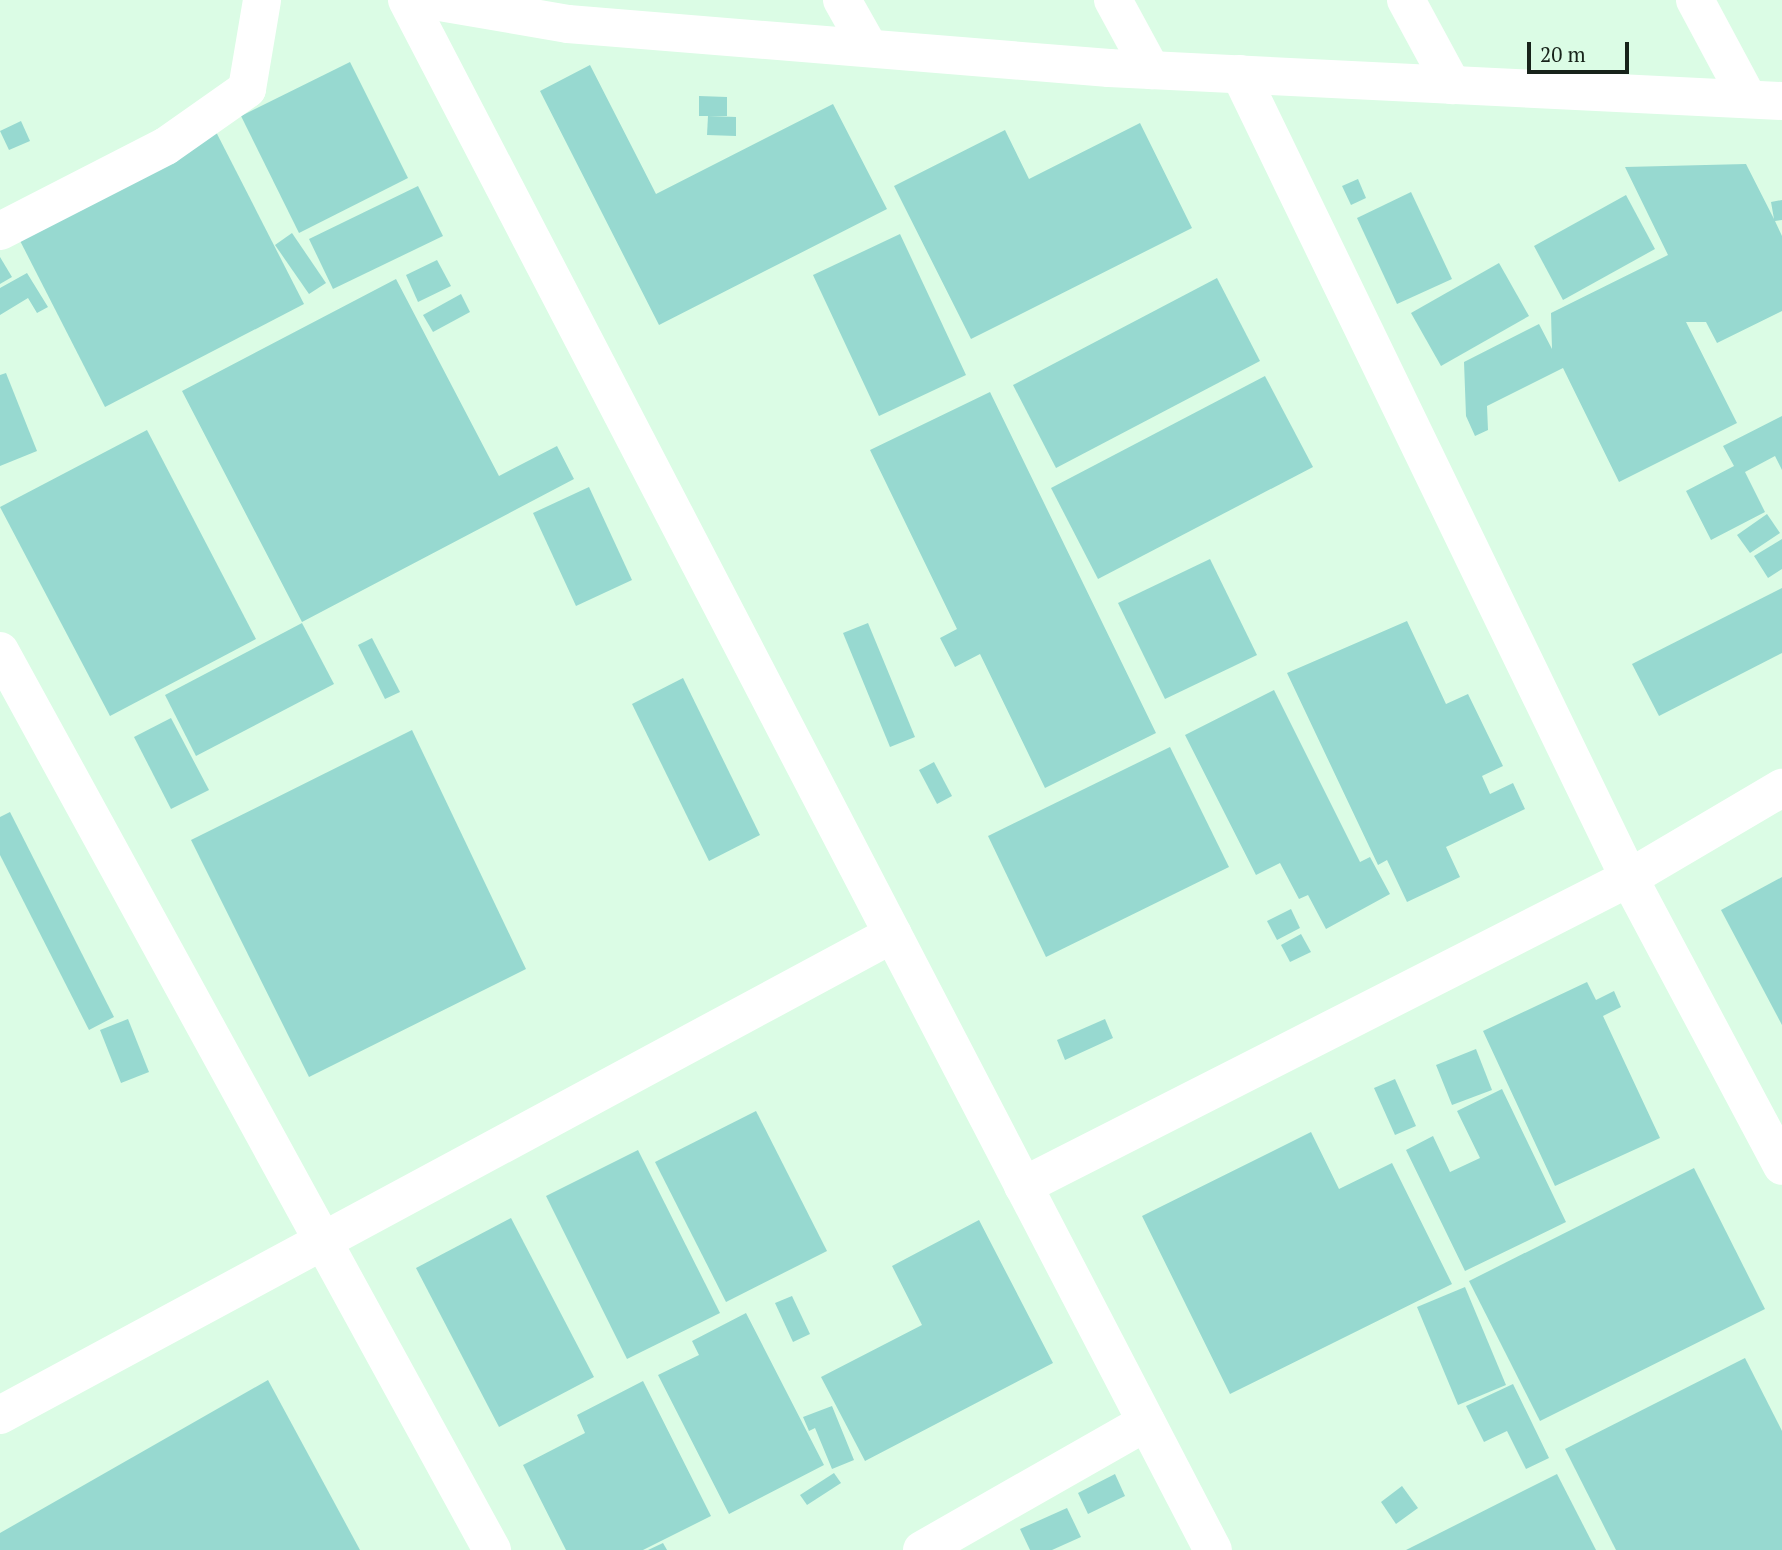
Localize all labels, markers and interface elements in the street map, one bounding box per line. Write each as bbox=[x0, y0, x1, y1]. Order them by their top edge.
scale bar bbox=[1530, 28, 1632, 72]
text: 20 m bbox=[1540, 40, 1586, 68]

